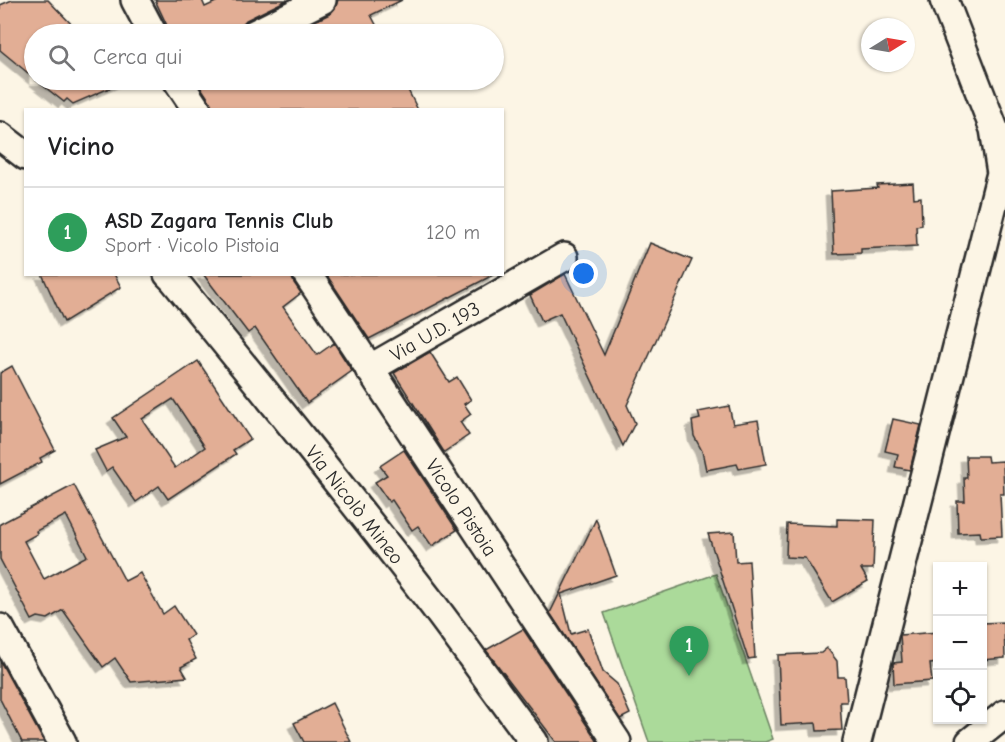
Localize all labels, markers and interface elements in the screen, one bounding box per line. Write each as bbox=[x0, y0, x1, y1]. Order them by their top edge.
north arrow bbox=[861, 18, 915, 72]
search box bbox=[24, 24, 504, 90]
icon: search bbox=[45, 41, 78, 74]
text: Cerca qui bbox=[93, 44, 183, 70]
text: Vicino bbox=[48, 132, 114, 162]
text: ASD Zagara Tennis Club bbox=[105, 208, 333, 234]
text: 1 bbox=[64, 221, 71, 244]
text: 120 m bbox=[426, 221, 480, 244]
text: Sport · Vicolo Pistoia bbox=[105, 234, 280, 257]
your location bbox=[569, 259, 598, 288]
street label: Via U.D. 193 bbox=[386, 296, 484, 366]
street label: Via Nicolò Mineo bbox=[301, 441, 409, 569]
street label: Vicolo Pistoia bbox=[421, 454, 502, 560]
map controls bbox=[933, 562, 987, 724]
button: + bbox=[933, 562, 987, 616]
button: − bbox=[933, 616, 987, 670]
pin: 1 bbox=[670, 626, 708, 676]
button: locate bbox=[933, 670, 987, 724]

